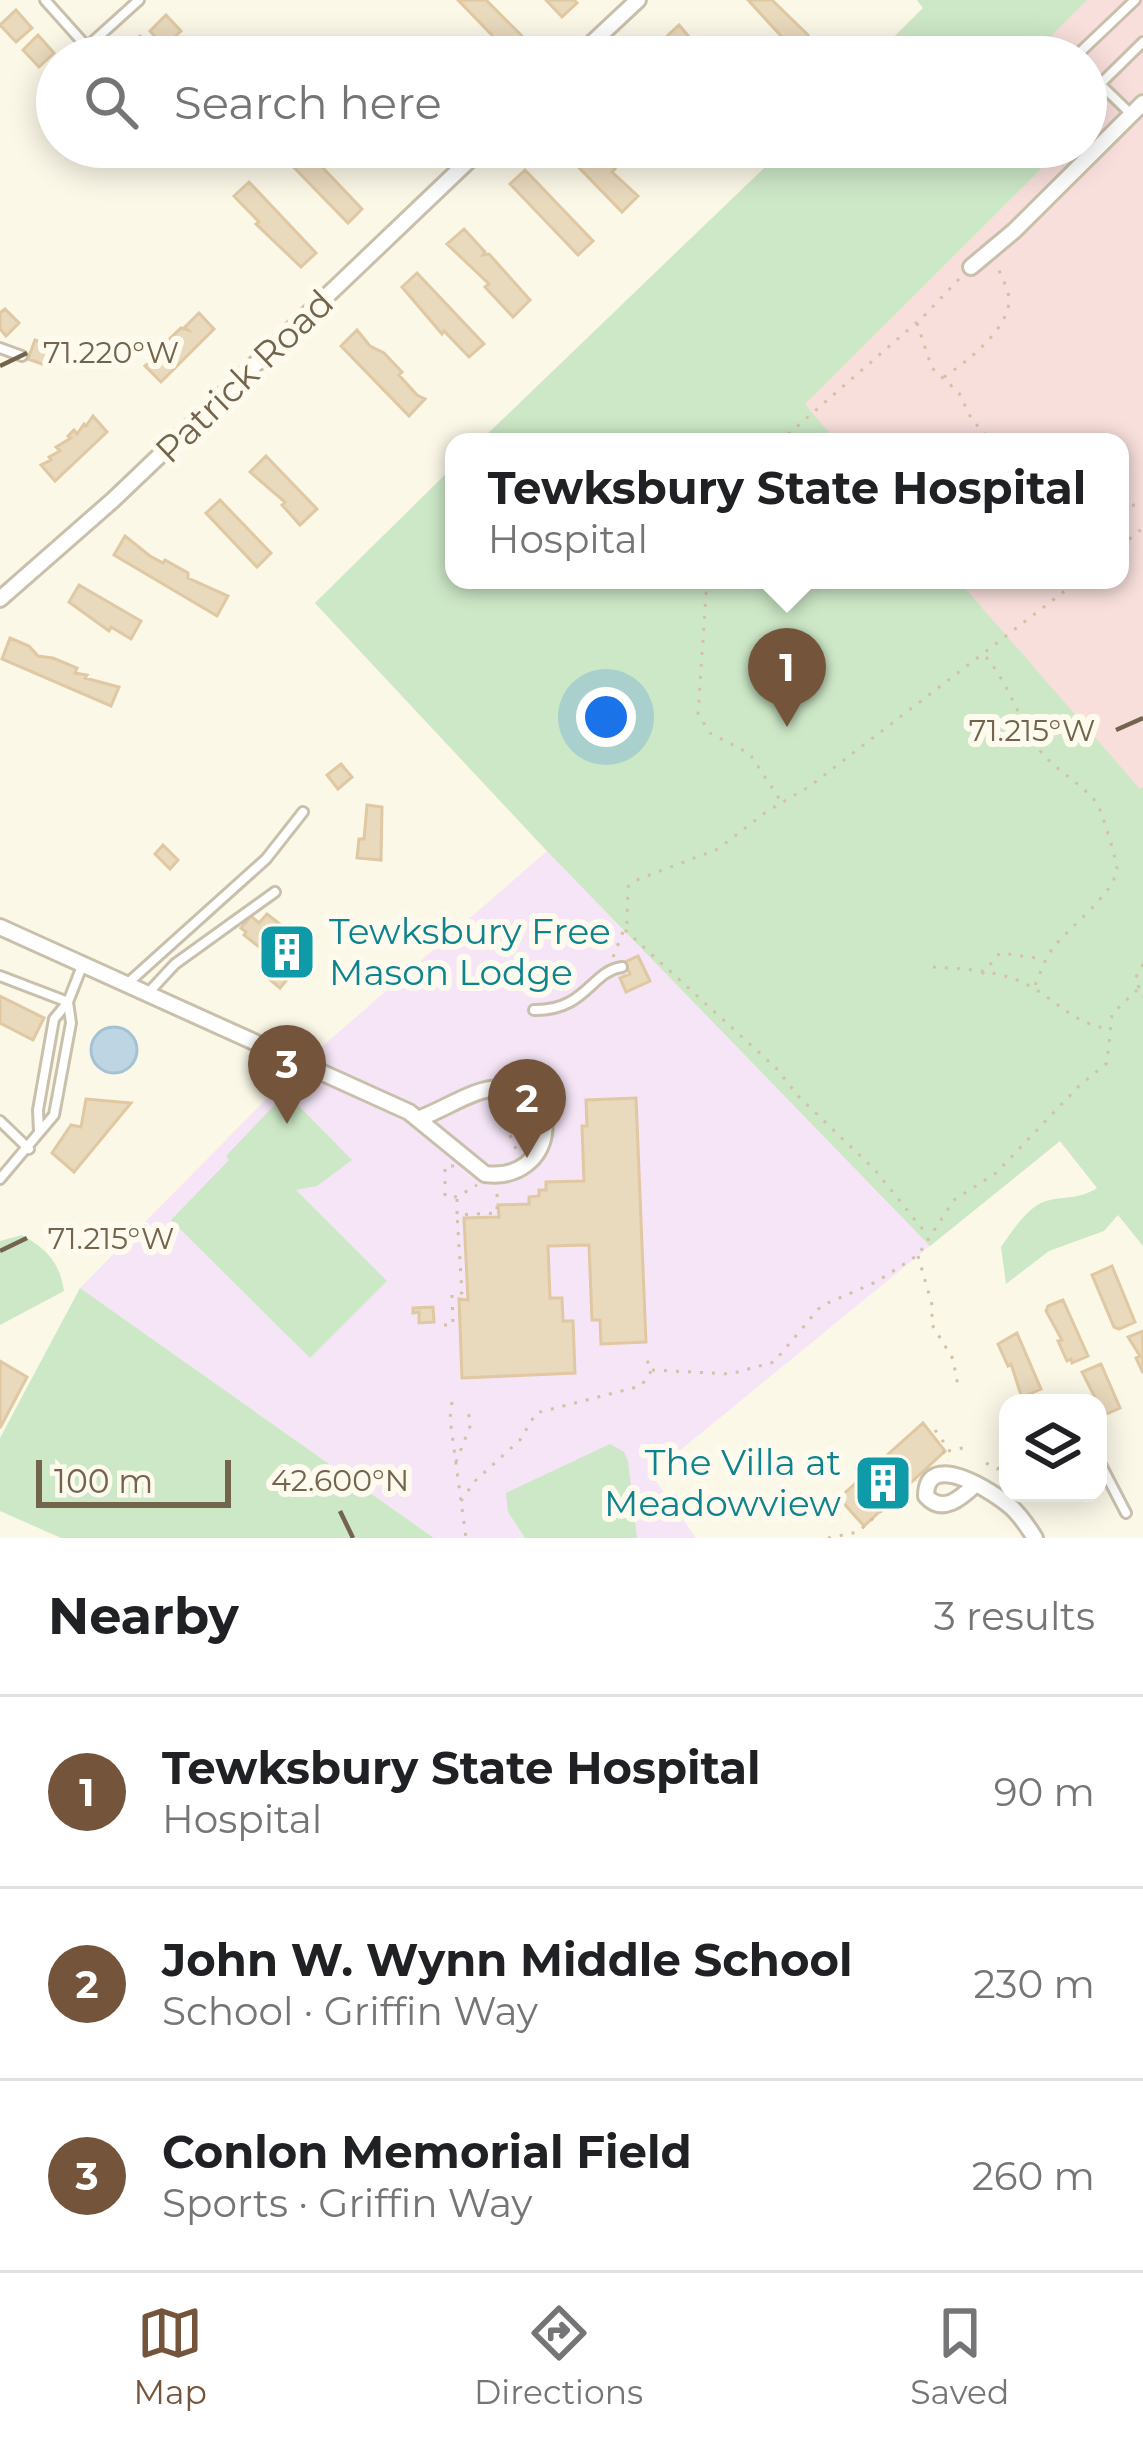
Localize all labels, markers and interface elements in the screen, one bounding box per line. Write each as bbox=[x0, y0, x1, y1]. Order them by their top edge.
search box bbox=[36, 36, 1107, 168]
icon: search bbox=[78, 69, 144, 135]
text: Search here bbox=[174, 75, 442, 130]
street label: Patrick Road bbox=[146, 280, 342, 472]
text: 71.220°W bbox=[43, 334, 179, 371]
popup bbox=[445, 433, 1129, 589]
text: Tewksbury State Hospital bbox=[488, 460, 1086, 515]
text: Hospital bbox=[488, 515, 648, 563]
pin: 1 bbox=[748, 628, 826, 727]
your location bbox=[576, 687, 636, 747]
text: 71.215°W bbox=[969, 712, 1095, 749]
place label: Tewksbury Free Mason Lodge bbox=[329, 909, 611, 994]
building icon: Tewksbury Free Mason Lodge bbox=[256, 921, 318, 983]
pin: 3 bbox=[248, 1025, 326, 1124]
pin: 2 bbox=[488, 1059, 566, 1158]
text: 71.215°W bbox=[48, 1220, 174, 1257]
map controls bbox=[999, 1394, 1107, 1502]
button: layers bbox=[999, 1394, 1107, 1502]
place label: The Villa at Meadowview bbox=[604, 1440, 841, 1525]
building icon: The Villa at Meadowview bbox=[852, 1452, 914, 1514]
scale bar bbox=[36, 1454, 231, 1507]
text: 100 m bbox=[54, 1461, 153, 1501]
text: 42.600°N bbox=[271, 1462, 409, 1499]
text: Nearby bbox=[48, 1585, 239, 1647]
text: 3 results bbox=[934, 1592, 1095, 1640]
text: Tewksbury State Hospital bbox=[162, 1740, 761, 1795]
text: 1 bbox=[79, 1768, 95, 1816]
text: 90 m bbox=[994, 1768, 1095, 1816]
text: Hospital bbox=[162, 1795, 322, 1843]
text: John W. Wynn Middle School bbox=[162, 1932, 852, 1987]
text: 2 bbox=[75, 1960, 99, 2008]
text: 230 m bbox=[973, 1960, 1095, 2008]
text: School · Griffin Way bbox=[162, 1987, 538, 2035]
text: Conlon Memorial Field bbox=[162, 2124, 692, 2179]
text: 3 bbox=[75, 2152, 99, 2200]
text: 260 m bbox=[972, 2152, 1095, 2200]
text: Sports · Griffin Way bbox=[162, 2179, 532, 2227]
tab: Map bbox=[134, 2300, 207, 2412]
tab: Directions bbox=[474, 2300, 643, 2412]
tab: Saved bbox=[910, 2300, 1009, 2412]

